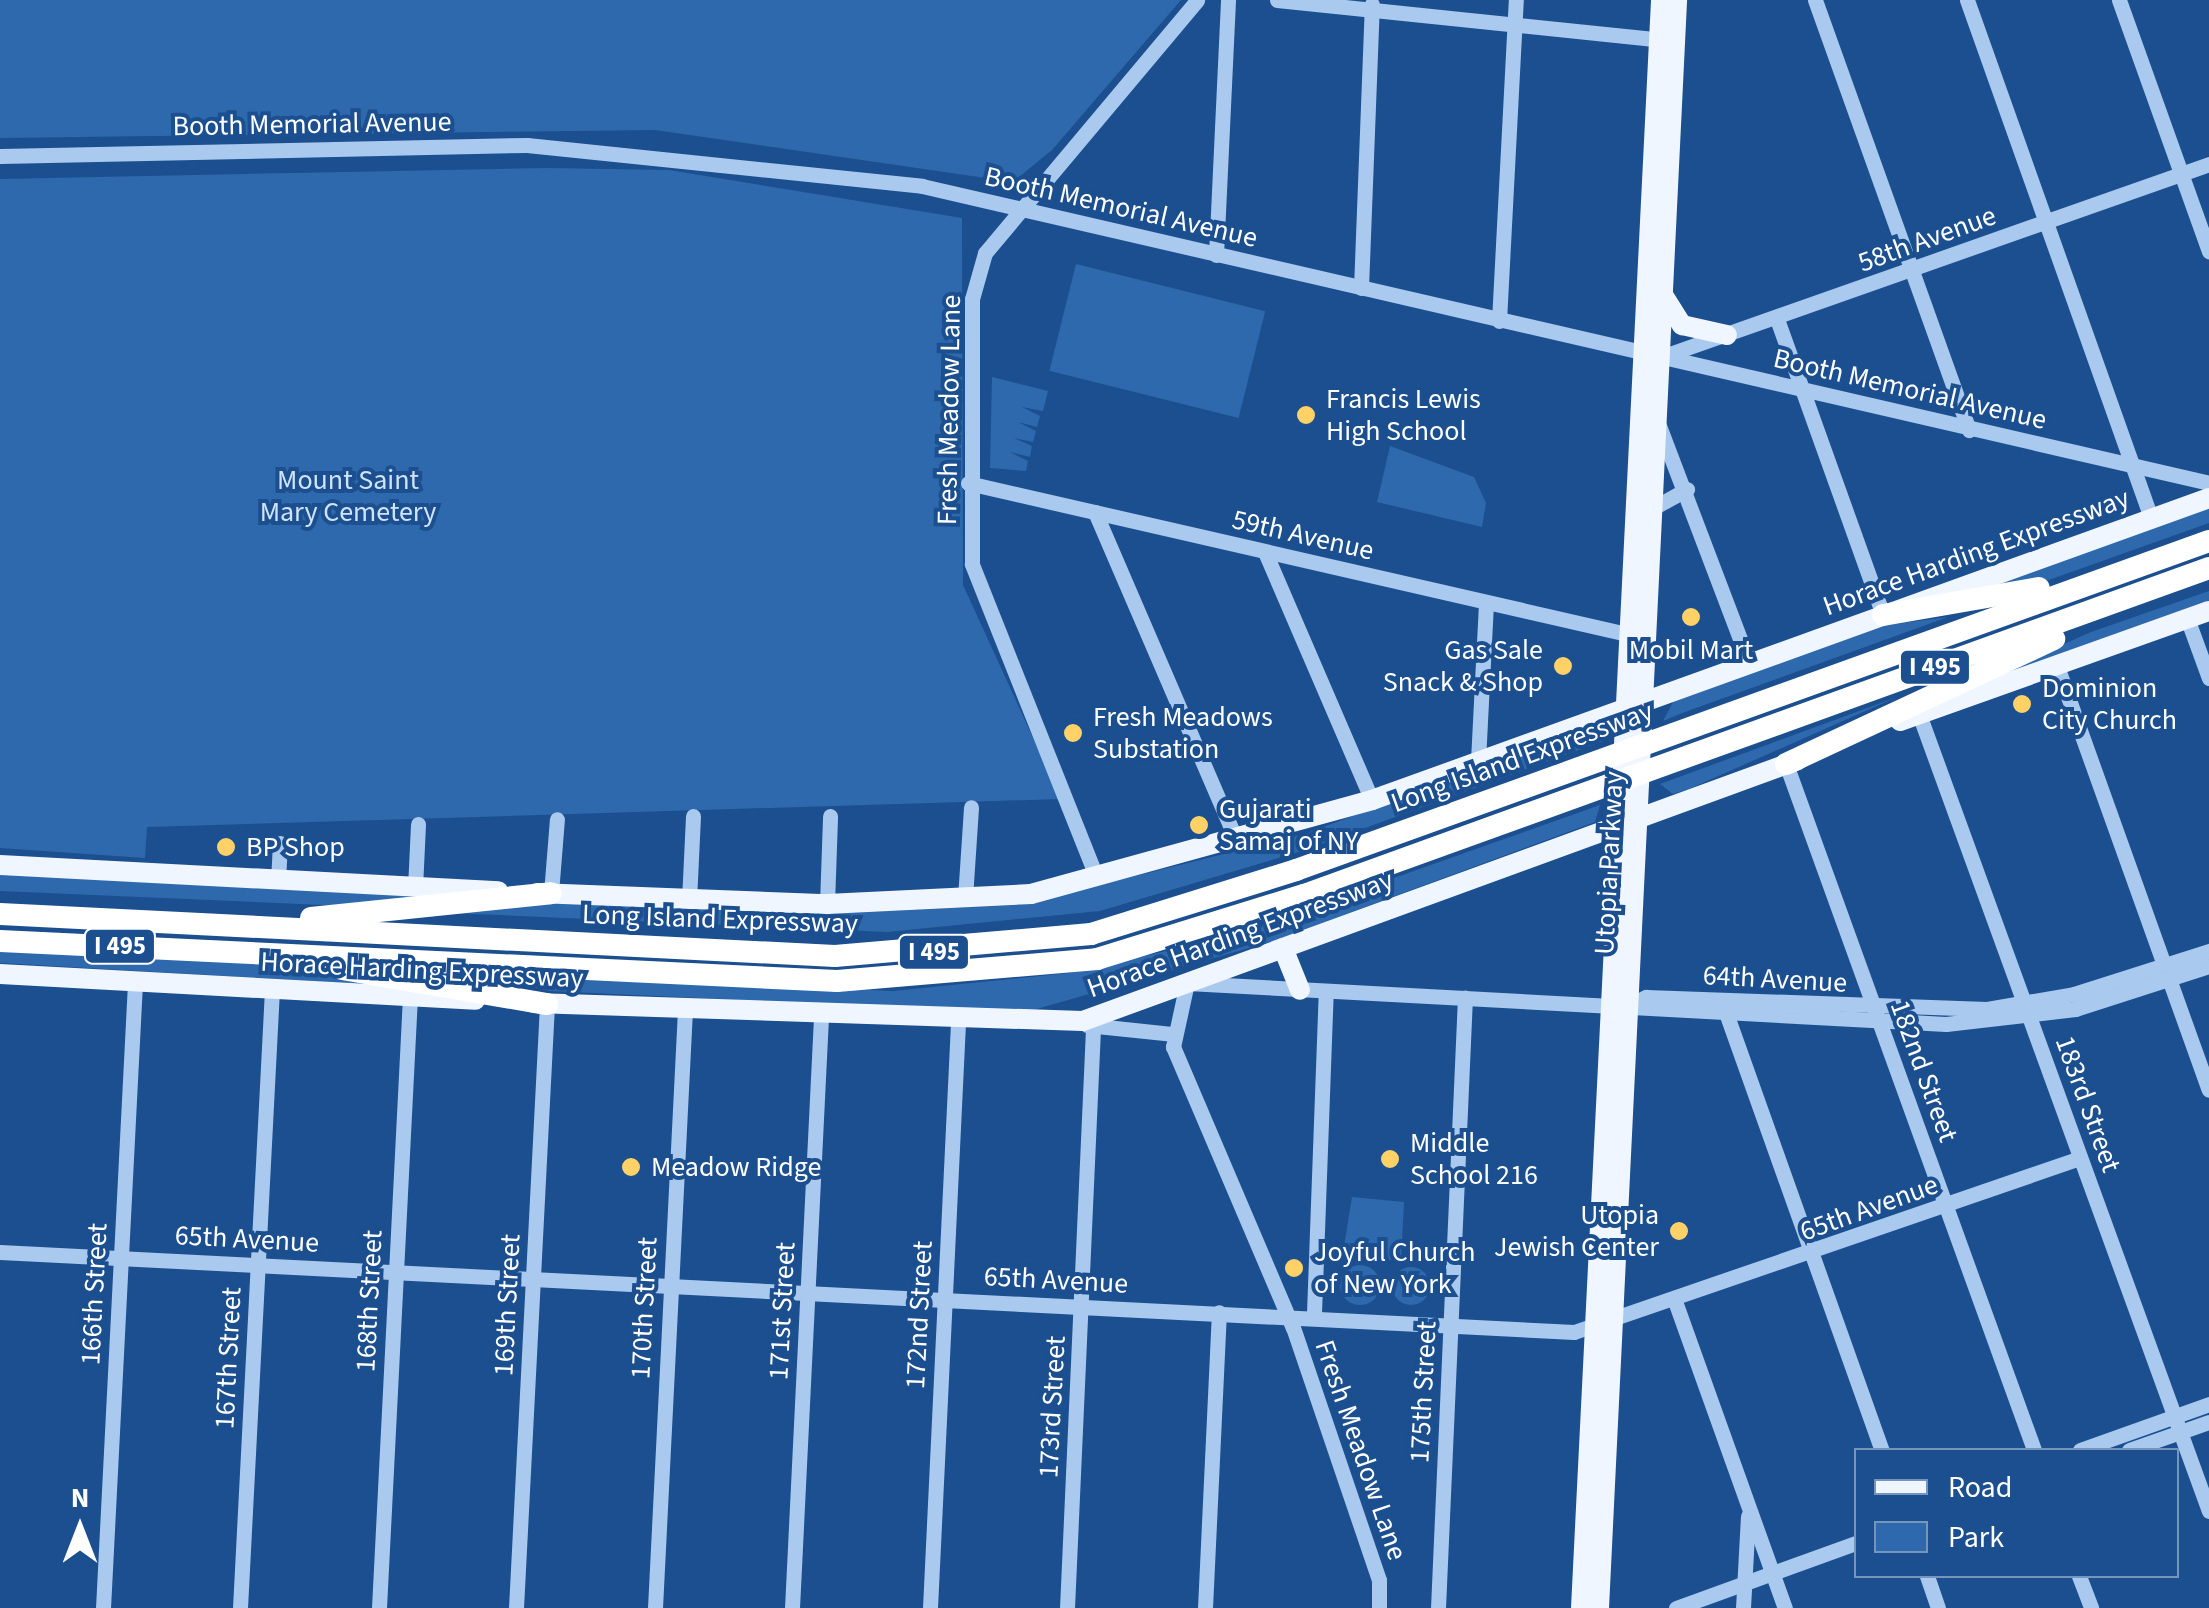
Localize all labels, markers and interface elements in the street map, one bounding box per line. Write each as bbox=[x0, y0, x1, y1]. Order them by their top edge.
street label: Booth Memorial Avenue bbox=[172, 105, 452, 143]
street label: Booth Memorial Avenue bbox=[981, 159, 1261, 255]
street label: 58th Avenue bbox=[1853, 199, 2001, 279]
street label: Fresh Meadow Lane bbox=[930, 295, 968, 525]
street label: Booth Memorial Avenue bbox=[1770, 341, 2050, 437]
place label: Francis Lewis High School bbox=[1326, 382, 1481, 448]
marker: Francis Lewis High School bbox=[1295, 404, 1317, 426]
park label: Mount Saint Mary Cemetery bbox=[260, 463, 436, 529]
street label: Horace Harding Expressway bbox=[1818, 481, 2134, 623]
street label: 59th Avenue bbox=[1229, 502, 1377, 568]
marker: Mobil Mart bbox=[1680, 606, 1702, 628]
place label: Gas Sale Snack & Shop bbox=[1383, 633, 1543, 699]
place label: Mobil Mart bbox=[1629, 633, 1753, 667]
road number: I 495 bbox=[1898, 647, 1972, 687]
marker: Gas Sale Snack & Shop bbox=[1552, 655, 1574, 677]
place label: Dominion City Church bbox=[2042, 671, 2177, 737]
marker: Dominion City Church bbox=[2011, 693, 2033, 715]
street label: Long Island Expressway bbox=[1387, 694, 1657, 820]
place label: Fresh Meadows Substation bbox=[1093, 700, 1273, 766]
marker: Fresh Meadows Substation bbox=[1062, 722, 1084, 744]
street label: Utopia Parkway bbox=[1587, 770, 1631, 956]
place label: Gujarati Samaj of NY bbox=[1219, 792, 1358, 858]
marker: Gujarati Samaj of NY bbox=[1188, 814, 1210, 836]
place label: BP Shop bbox=[246, 830, 345, 864]
marker: BP Shop bbox=[215, 836, 237, 858]
street label: Horace Harding Expressway bbox=[1082, 863, 1398, 1005]
street label: Long Island Expressway bbox=[581, 897, 859, 941]
road number: I 495 bbox=[82, 926, 158, 966]
road number: I 495 bbox=[896, 932, 972, 972]
street label: Horace Harding Expressway bbox=[260, 945, 584, 995]
street label: 64th Avenue bbox=[1702, 958, 1848, 1000]
street label: 182nd Street bbox=[1883, 996, 1965, 1146]
street label: 183rd Street bbox=[2048, 1031, 2128, 1177]
place label: Middle School 216 bbox=[1410, 1126, 1538, 1192]
marker: Middle School 216 bbox=[1379, 1148, 1401, 1170]
place label: Meadow Ridge bbox=[651, 1150, 821, 1184]
marker: Meadow Ridge bbox=[620, 1156, 642, 1178]
street label: 65th Avenue bbox=[1795, 1168, 1943, 1248]
place label: Utopia Jewish Center bbox=[1494, 1198, 1659, 1264]
street label: 65th Avenue bbox=[174, 1218, 320, 1260]
marker: Utopia Jewish Center bbox=[1668, 1220, 1690, 1242]
street label: 166th Street bbox=[74, 1222, 114, 1366]
street label: 168th Street bbox=[349, 1229, 389, 1373]
street label: 169th Street bbox=[487, 1233, 527, 1377]
place label: Joyful Church of New York bbox=[1314, 1235, 1476, 1301]
street label: 170th Street bbox=[624, 1236, 664, 1380]
street label: 172nd Street bbox=[898, 1240, 940, 1390]
street label: 171st Street bbox=[762, 1241, 802, 1381]
marker: Joyful Church of New York bbox=[1283, 1257, 1305, 1279]
street label: 65th Avenue bbox=[983, 1259, 1129, 1301]
street label: 167th Street bbox=[208, 1286, 248, 1430]
street label: 175th Street bbox=[1403, 1320, 1443, 1464]
street label: 173rd Street bbox=[1031, 1335, 1073, 1479]
street label: Fresh Meadow Lane bbox=[1308, 1336, 1414, 1564]
legend bbox=[1854, 1448, 2179, 1578]
text: Road bbox=[1948, 1466, 2012, 1509]
north arrow bbox=[30, 1478, 130, 1578]
text: N bbox=[71, 1478, 89, 1518]
text: Park bbox=[1948, 1516, 2004, 1559]

